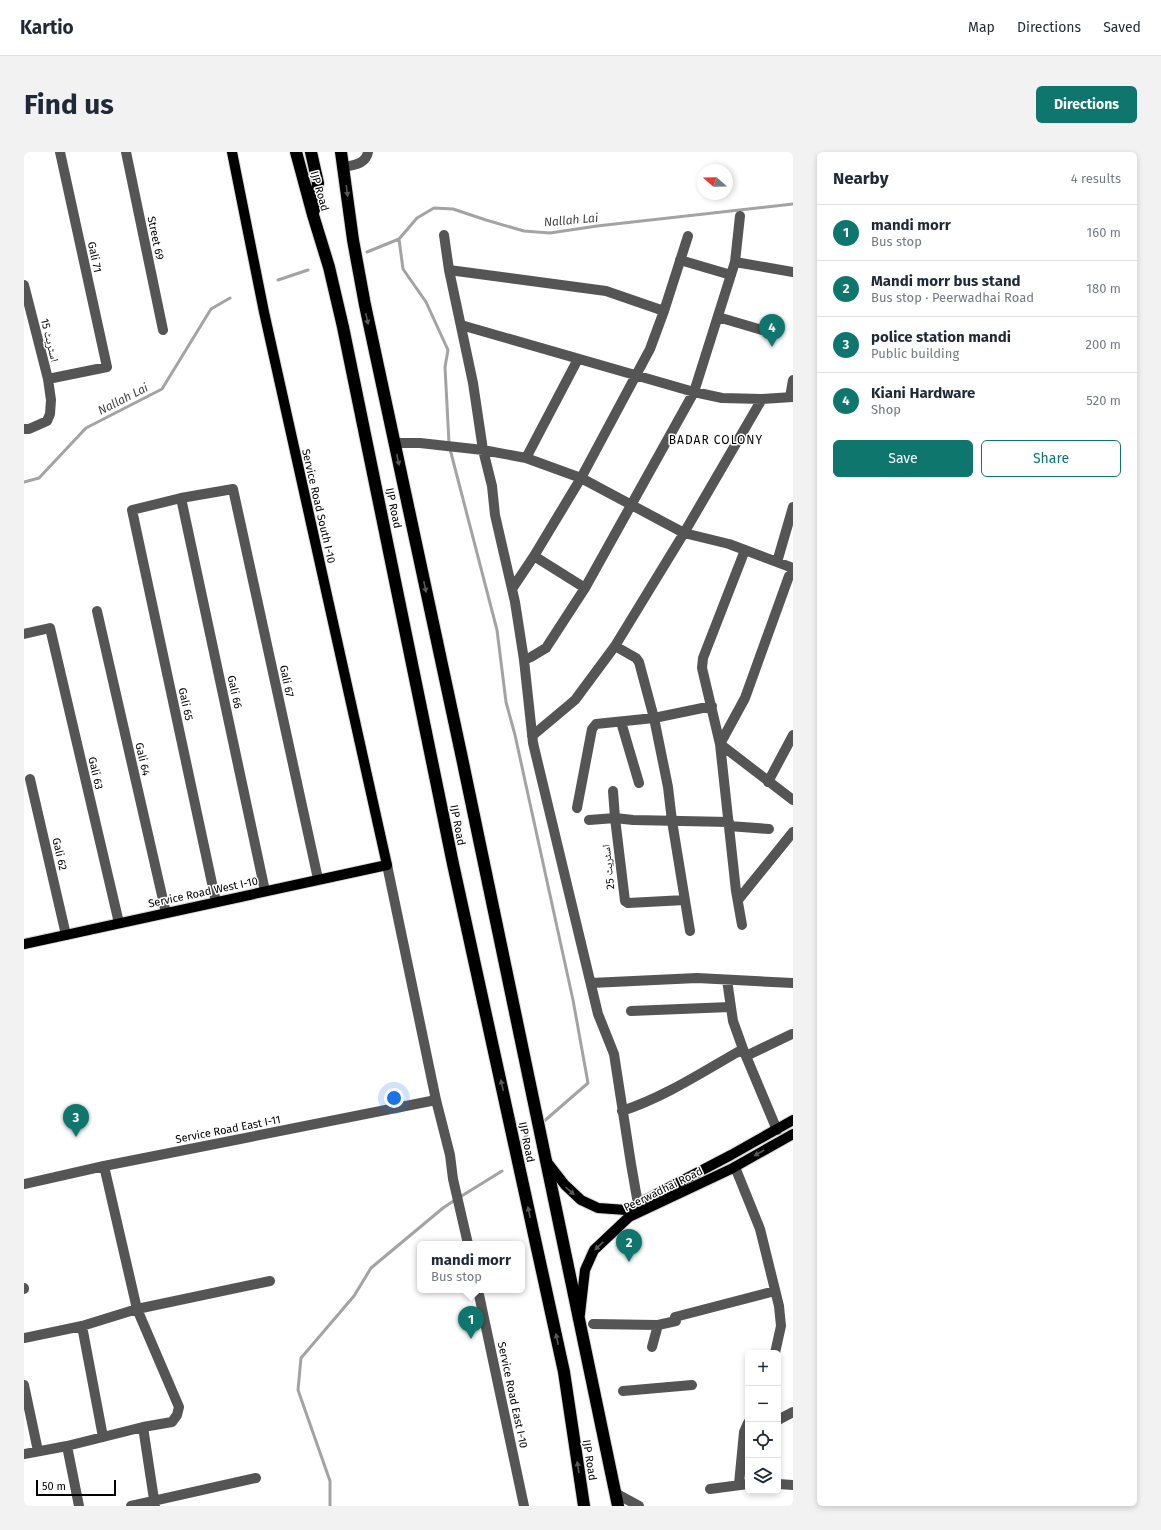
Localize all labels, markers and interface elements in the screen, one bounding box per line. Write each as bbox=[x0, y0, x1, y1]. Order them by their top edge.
text: Kartio bbox=[20, 16, 74, 39]
text: Map bbox=[968, 19, 995, 36]
text: Directions bbox=[1017, 19, 1081, 36]
text: Saved bbox=[1103, 19, 1141, 36]
button: Directions bbox=[1036, 86, 1137, 123]
text: Find us bbox=[24, 88, 114, 121]
north arrow bbox=[697, 164, 733, 200]
text: Nearby bbox=[833, 168, 888, 189]
street label: IJP Road bbox=[308, 170, 331, 213]
text: 4 results bbox=[1071, 171, 1121, 186]
one-way arrow bbox=[344, 184, 350, 197]
water label: Nallah Lai bbox=[543, 211, 599, 229]
street label: Street 69 bbox=[145, 215, 167, 261]
text: mandi morr bbox=[871, 216, 951, 234]
text: 1 bbox=[843, 225, 849, 240]
text: 160 m bbox=[1087, 225, 1121, 240]
text: Bus stop bbox=[871, 234, 922, 249]
street label: Gali 71 bbox=[85, 240, 104, 274]
text: Mandi morr bus stand bbox=[871, 272, 1021, 290]
text: 2 bbox=[843, 281, 849, 296]
text: 180 m bbox=[1086, 281, 1121, 296]
text: Bus stop · Peerwadhai Road bbox=[871, 290, 1034, 305]
one-way arrow bbox=[365, 313, 371, 325]
pin: 4 bbox=[759, 314, 785, 347]
street label: اسٹریٹ 15 bbox=[38, 317, 61, 363]
text: police station mandi bbox=[871, 328, 1011, 346]
text: 3 bbox=[843, 337, 849, 352]
text: 200 m bbox=[1085, 337, 1121, 352]
text: Public building bbox=[871, 346, 959, 361]
water label: Nallah Lai bbox=[96, 380, 151, 418]
text: Kiani Hardware bbox=[871, 384, 975, 402]
text: 4 bbox=[842, 393, 850, 408]
text: 520 m bbox=[1086, 393, 1121, 408]
text: Shop bbox=[871, 402, 901, 417]
district label: BADAR COLONY bbox=[669, 433, 763, 447]
button: Save bbox=[833, 440, 973, 477]
button: Share bbox=[981, 440, 1121, 477]
street label: Service Road South I-10 bbox=[299, 448, 338, 565]
one-way arrow bbox=[395, 454, 401, 466]
street label: IJP Road bbox=[383, 487, 404, 530]
one-way arrow bbox=[423, 581, 429, 593]
street label: Gali 67 bbox=[277, 664, 296, 698]
street label: Gali 66 bbox=[225, 674, 244, 710]
street label: Gali 65 bbox=[176, 686, 195, 722]
street label: Gali 64 bbox=[132, 741, 153, 777]
street label: Gali 63 bbox=[85, 755, 106, 791]
street label: IJP Road bbox=[447, 804, 468, 847]
street label: Gali 62 bbox=[49, 836, 70, 872]
street label: اسٹریٹ 25 bbox=[600, 844, 617, 890]
street label: Service Road West I-10 bbox=[147, 875, 259, 910]
one-way arrow bbox=[498, 1079, 504, 1091]
your location bbox=[384, 1088, 404, 1108]
pin: 3 bbox=[63, 1104, 89, 1137]
street label: Service Road East I-11 bbox=[174, 1113, 282, 1146]
street label: IJP Road bbox=[516, 1121, 537, 1164]
one-way arrow bbox=[753, 1150, 765, 1157]
street label: Peerwadhai Road bbox=[622, 1165, 705, 1214]
one-way arrow bbox=[565, 1186, 575, 1195]
one-way arrow bbox=[526, 1206, 532, 1218]
pin: 2 bbox=[616, 1229, 642, 1262]
popup bbox=[417, 1241, 525, 1293]
one-way arrow bbox=[594, 1241, 604, 1250]
text: mandi morr bbox=[431, 1251, 511, 1269]
text: Bus stop bbox=[431, 1269, 482, 1284]
pin: 1 bbox=[458, 1306, 484, 1339]
one-way arrow bbox=[553, 1333, 559, 1345]
street label: Service Road East I-10 bbox=[495, 1341, 530, 1449]
map controls bbox=[745, 1350, 781, 1494]
button: + bbox=[745, 1350, 781, 1386]
button: − bbox=[745, 1386, 781, 1422]
button: locate bbox=[745, 1422, 781, 1458]
street label: IJP Road bbox=[580, 1439, 599, 1481]
button: layers bbox=[745, 1458, 781, 1494]
one-way arrow bbox=[575, 1461, 581, 1474]
scale bar bbox=[36, 1478, 116, 1497]
text: 50 m bbox=[42, 1480, 66, 1493]

